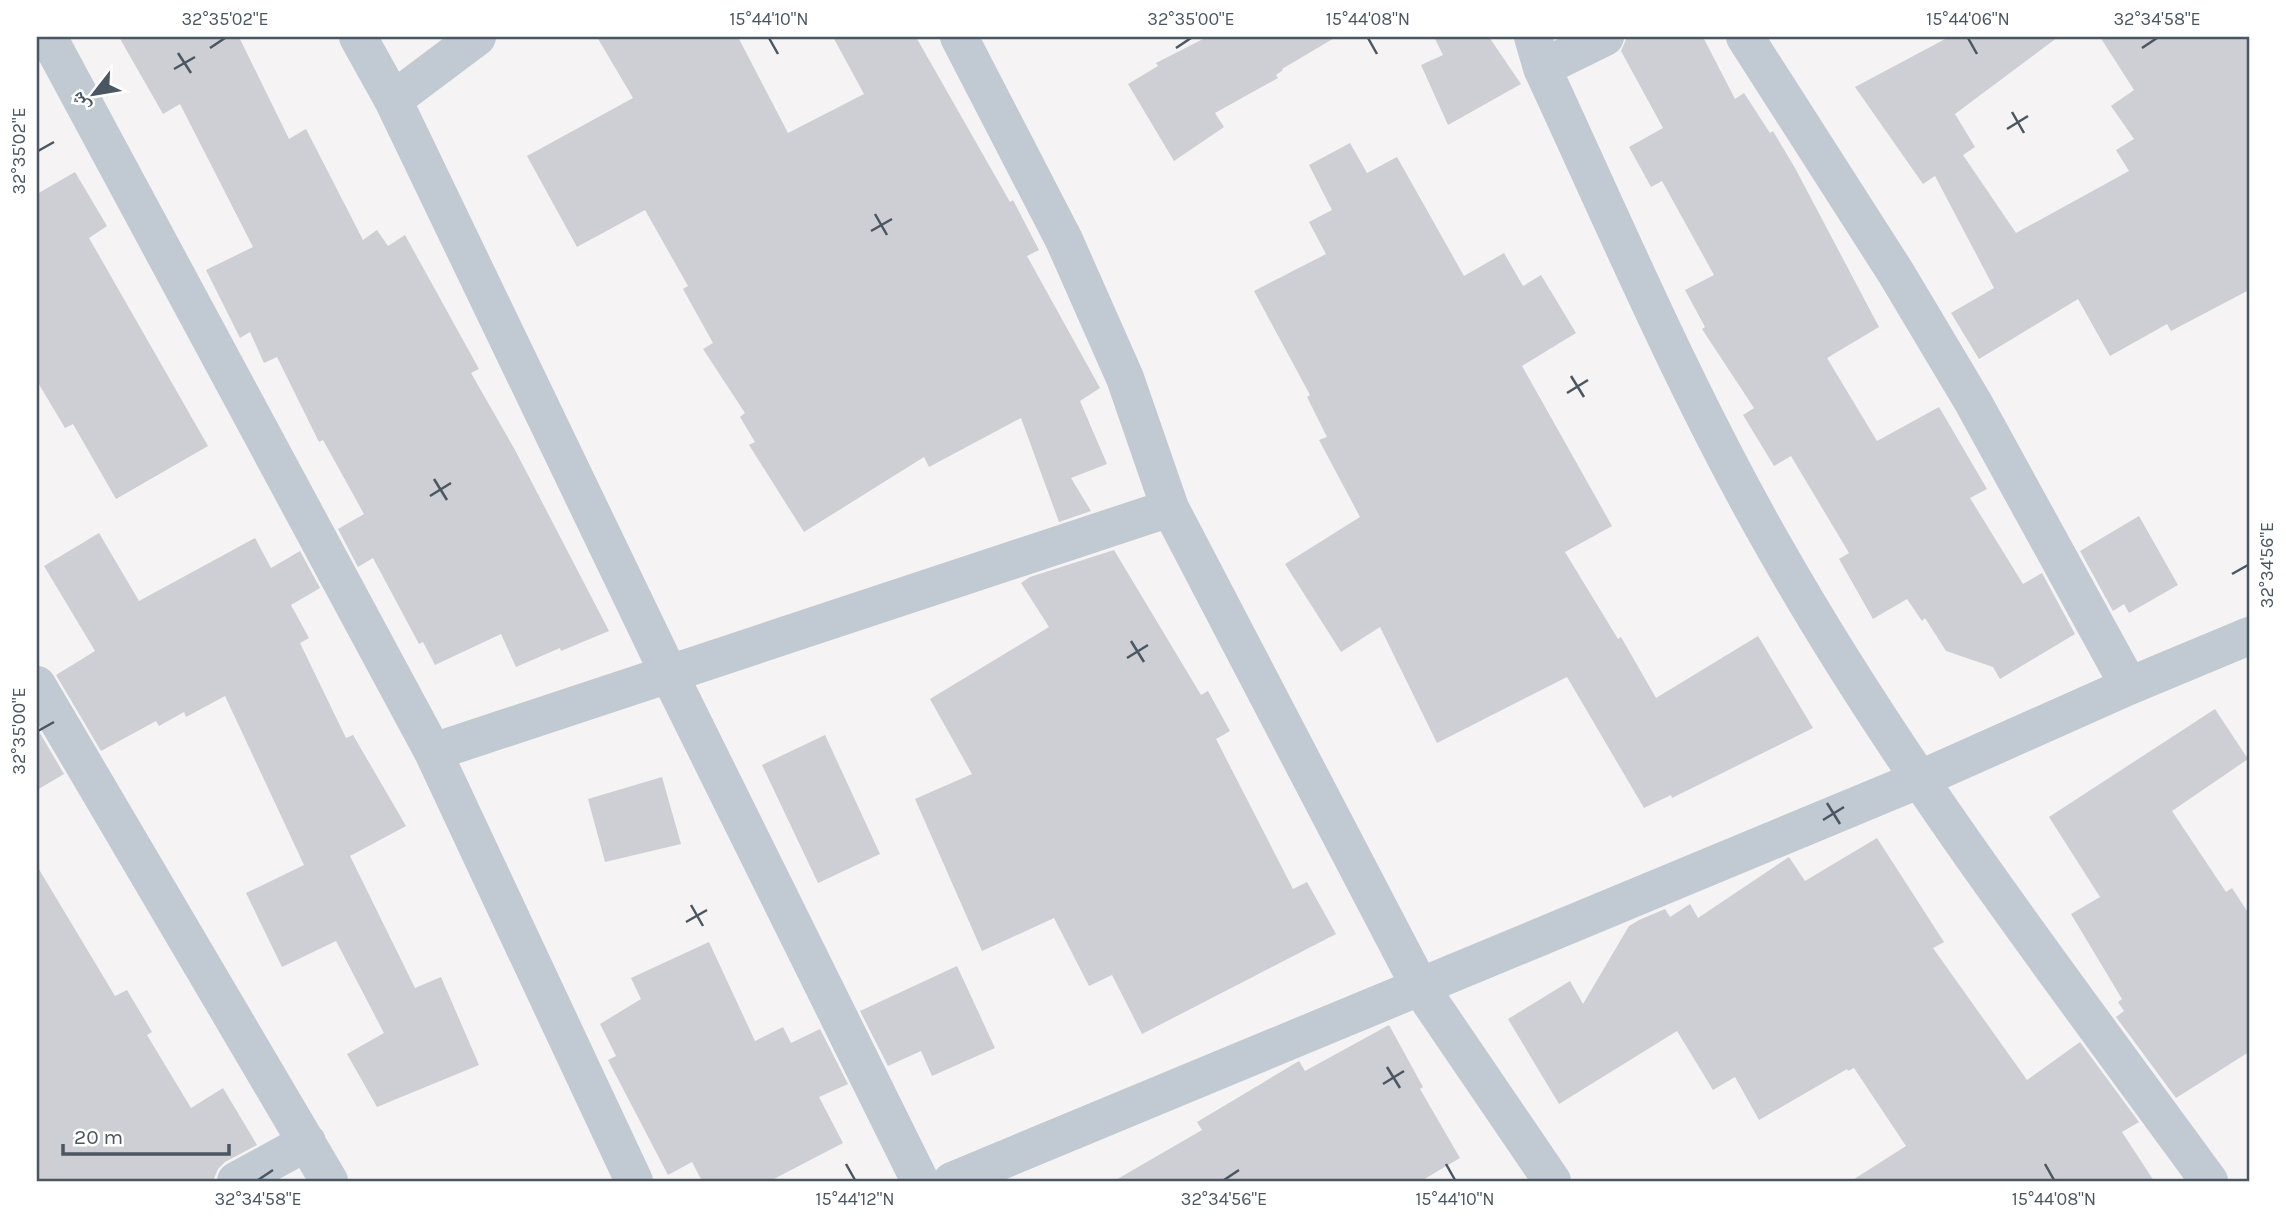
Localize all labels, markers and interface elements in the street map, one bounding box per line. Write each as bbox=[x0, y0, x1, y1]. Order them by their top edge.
text: 32°35'02"E bbox=[181, 8, 269, 30]
text: 15°44'10"N bbox=[729, 8, 809, 30]
text: 32°35'00"E bbox=[1147, 8, 1235, 30]
text: 15°44'08"N bbox=[1326, 8, 1410, 30]
text: 15°44'06"N bbox=[1926, 8, 2010, 30]
text: 32°34'58"E bbox=[2113, 8, 2201, 30]
north arrow bbox=[60, 60, 130, 130]
text: ش bbox=[66, 88, 95, 117]
text: 32°35'02"E bbox=[8, 107, 30, 195]
text: 32°34'56"E bbox=[2256, 522, 2278, 608]
text: 32°35'00"E bbox=[8, 687, 30, 775]
scale bar bbox=[63, 1113, 229, 1157]
text: 20 m bbox=[74, 1125, 123, 1149]
text: 32°34'58"E bbox=[214, 1188, 302, 1210]
text: 15°44'12"N bbox=[816, 1188, 894, 1210]
text: 32°34'56"E bbox=[1181, 1188, 1267, 1210]
text: 15°44'10"N bbox=[1415, 1188, 1495, 1210]
text: 15°44'08"N bbox=[2012, 1188, 2096, 1210]

